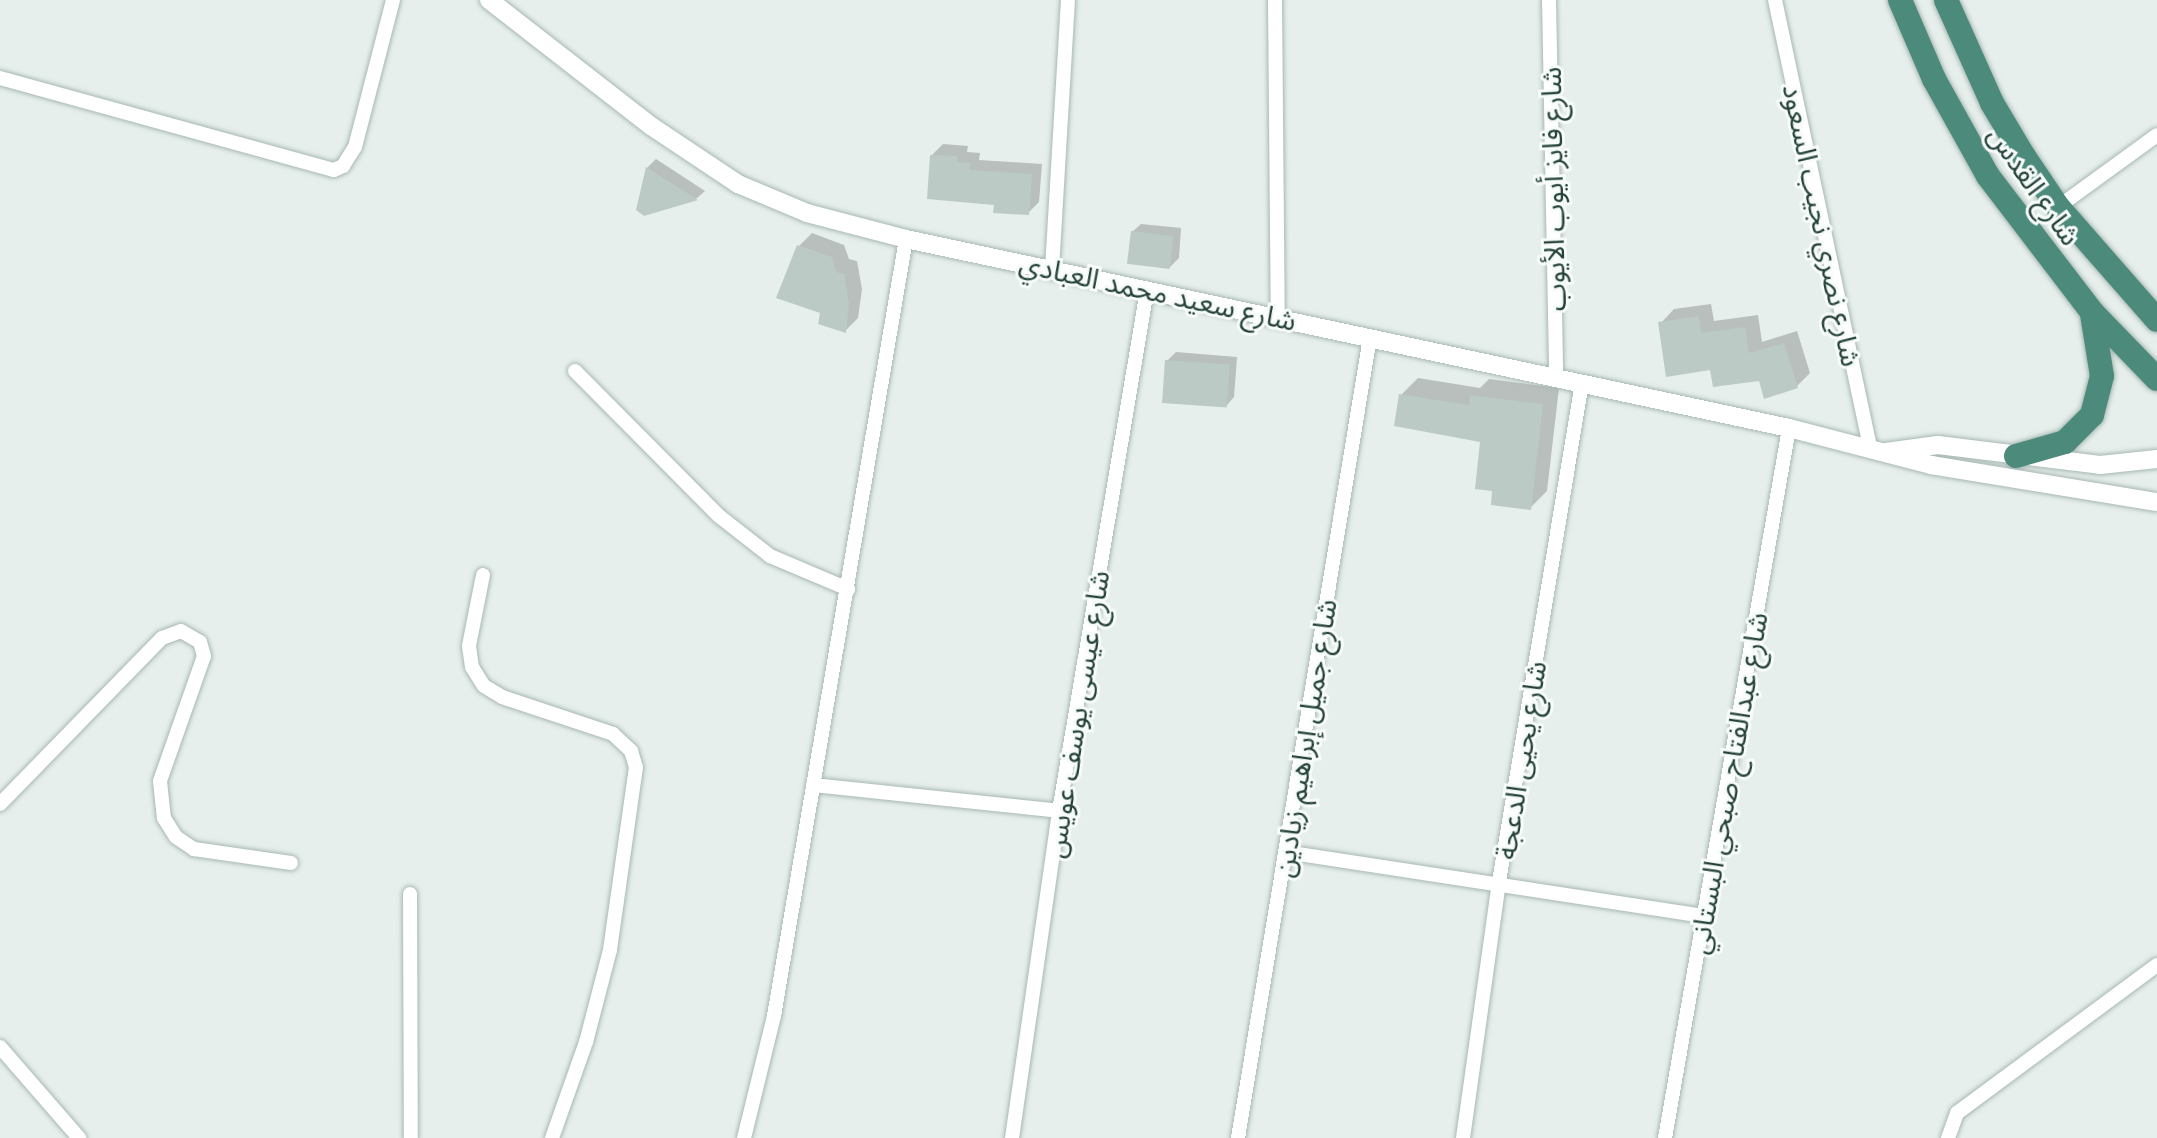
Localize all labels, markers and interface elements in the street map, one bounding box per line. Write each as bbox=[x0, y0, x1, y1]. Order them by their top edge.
street label: شارع فايز أيوب الأيوب bbox=[1533, 66, 1571, 312]
street label: شارع نصري نجيب السعود bbox=[1777, 81, 1869, 369]
street label: شارع القدس bbox=[1982, 119, 2088, 251]
street label: شارع سعيد محمد العبادي bbox=[1016, 245, 1300, 337]
street label: شارع عيسى يوسف عويس bbox=[1037, 568, 1115, 860]
street label: شارع جميل إبراهيم زيادين bbox=[1265, 597, 1343, 879]
street label: شارع عبدالفتاح صبحي البستاني bbox=[1680, 610, 1774, 956]
street label: شارع يحيى الدعجة bbox=[1488, 658, 1552, 862]

